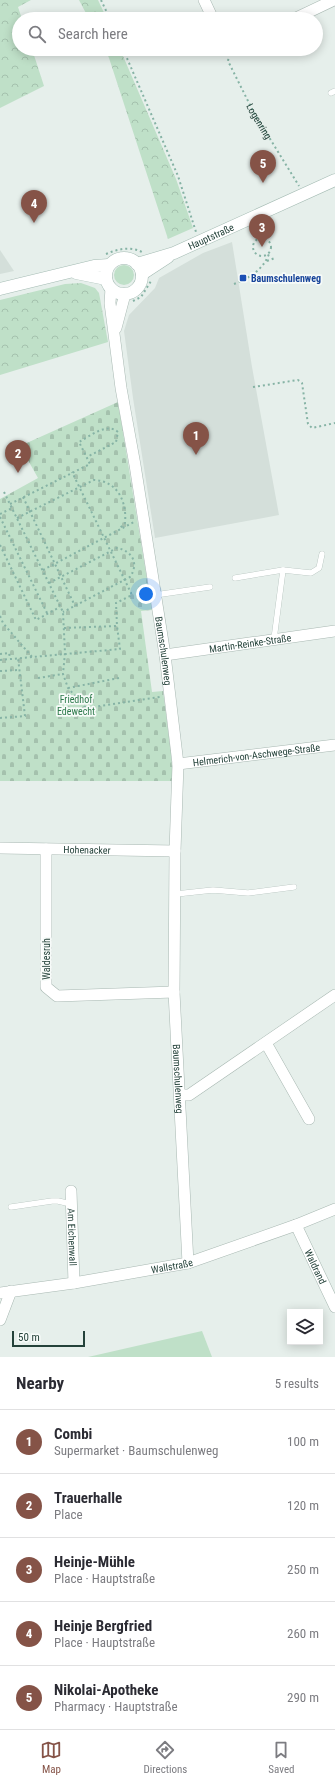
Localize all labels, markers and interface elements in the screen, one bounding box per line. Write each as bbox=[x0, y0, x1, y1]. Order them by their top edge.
search box bbox=[12, 12, 323, 56]
icon: search bbox=[26, 23, 48, 45]
text: Search here bbox=[58, 25, 128, 43]
street label: Logenring bbox=[244, 102, 274, 141]
pin: 5 bbox=[250, 150, 276, 183]
pin: 4 bbox=[21, 190, 47, 223]
pin: 3 bbox=[249, 214, 275, 247]
street label: Hauptstraße bbox=[186, 222, 236, 252]
marker: Baumschulenweg bbox=[238, 273, 248, 283]
place label: Baumschulenweg bbox=[251, 273, 321, 284]
pin: 1 bbox=[183, 422, 209, 455]
pin: 2 bbox=[5, 440, 31, 473]
your location bbox=[136, 584, 156, 604]
street label: Baumschulenweg bbox=[153, 616, 174, 686]
street label: Martin-Reinke-Straße bbox=[209, 632, 292, 655]
park label: Friedhof Edewecht bbox=[57, 694, 95, 717]
street label: Helmerich-von-Aschwege-Straße bbox=[192, 742, 321, 768]
street label: Hohenacker bbox=[63, 844, 111, 856]
street label: Waldesruh bbox=[41, 938, 52, 980]
street label: Baumschulenweg bbox=[171, 1044, 185, 1114]
street label: Am Eichenwall bbox=[66, 1208, 78, 1266]
street label: Waldrand bbox=[302, 1248, 328, 1286]
street label: Wallstraße bbox=[150, 1257, 195, 1275]
map controls bbox=[287, 1309, 323, 1345]
button: layers bbox=[287, 1309, 323, 1345]
scale bar bbox=[12, 1329, 85, 1348]
text: 50 m bbox=[18, 1331, 40, 1344]
text: Nearby bbox=[16, 1373, 64, 1393]
text: 5 results bbox=[275, 1376, 319, 1391]
text: Combi bbox=[54, 1425, 92, 1443]
text: 1 bbox=[26, 1434, 32, 1449]
text: 100 m bbox=[287, 1434, 319, 1449]
text: Supermarket · Baumschulenweg bbox=[54, 1443, 219, 1458]
text: Trauerhalle bbox=[54, 1489, 122, 1507]
text: 2 bbox=[26, 1498, 32, 1513]
text: 120 m bbox=[287, 1498, 319, 1513]
text: Place bbox=[54, 1507, 83, 1522]
text: Heinje-Mühle bbox=[54, 1553, 135, 1571]
text: 3 bbox=[26, 1562, 32, 1577]
text: 250 m bbox=[287, 1562, 319, 1577]
text: Place · Hauptstraße bbox=[54, 1571, 155, 1586]
text: Heinje Bergfried bbox=[54, 1617, 152, 1635]
text: 4 bbox=[26, 1626, 32, 1641]
text: 260 m bbox=[287, 1626, 319, 1641]
text: Place · Hauptstraße bbox=[54, 1635, 155, 1650]
text: Nikolai-Apotheke bbox=[54, 1681, 159, 1699]
text: 5 bbox=[26, 1690, 32, 1705]
text: 290 m bbox=[287, 1690, 319, 1705]
text: Pharmacy · Hauptstraße bbox=[54, 1699, 178, 1714]
tab: Map bbox=[40, 1739, 62, 1776]
tab: Directions bbox=[143, 1739, 187, 1776]
tab: Saved bbox=[268, 1739, 295, 1776]

